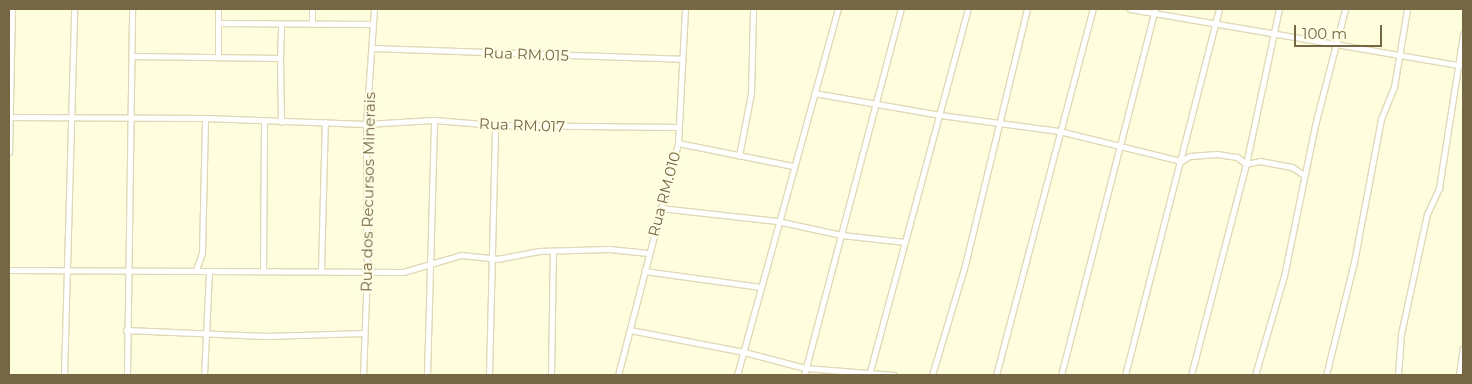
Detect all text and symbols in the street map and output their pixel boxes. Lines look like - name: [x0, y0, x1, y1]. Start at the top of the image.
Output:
- scale bar: [1297, 15, 1384, 47]
- text: 100 m: [1302, 24, 1347, 43]
- street label: Rua RM.015: [483, 44, 569, 64]
- street label: Rua dos Recursos Minerais: [357, 92, 379, 292]
- street label: Rua RM.017: [479, 115, 565, 135]
- street label: Rua RM.010: [644, 150, 684, 238]

